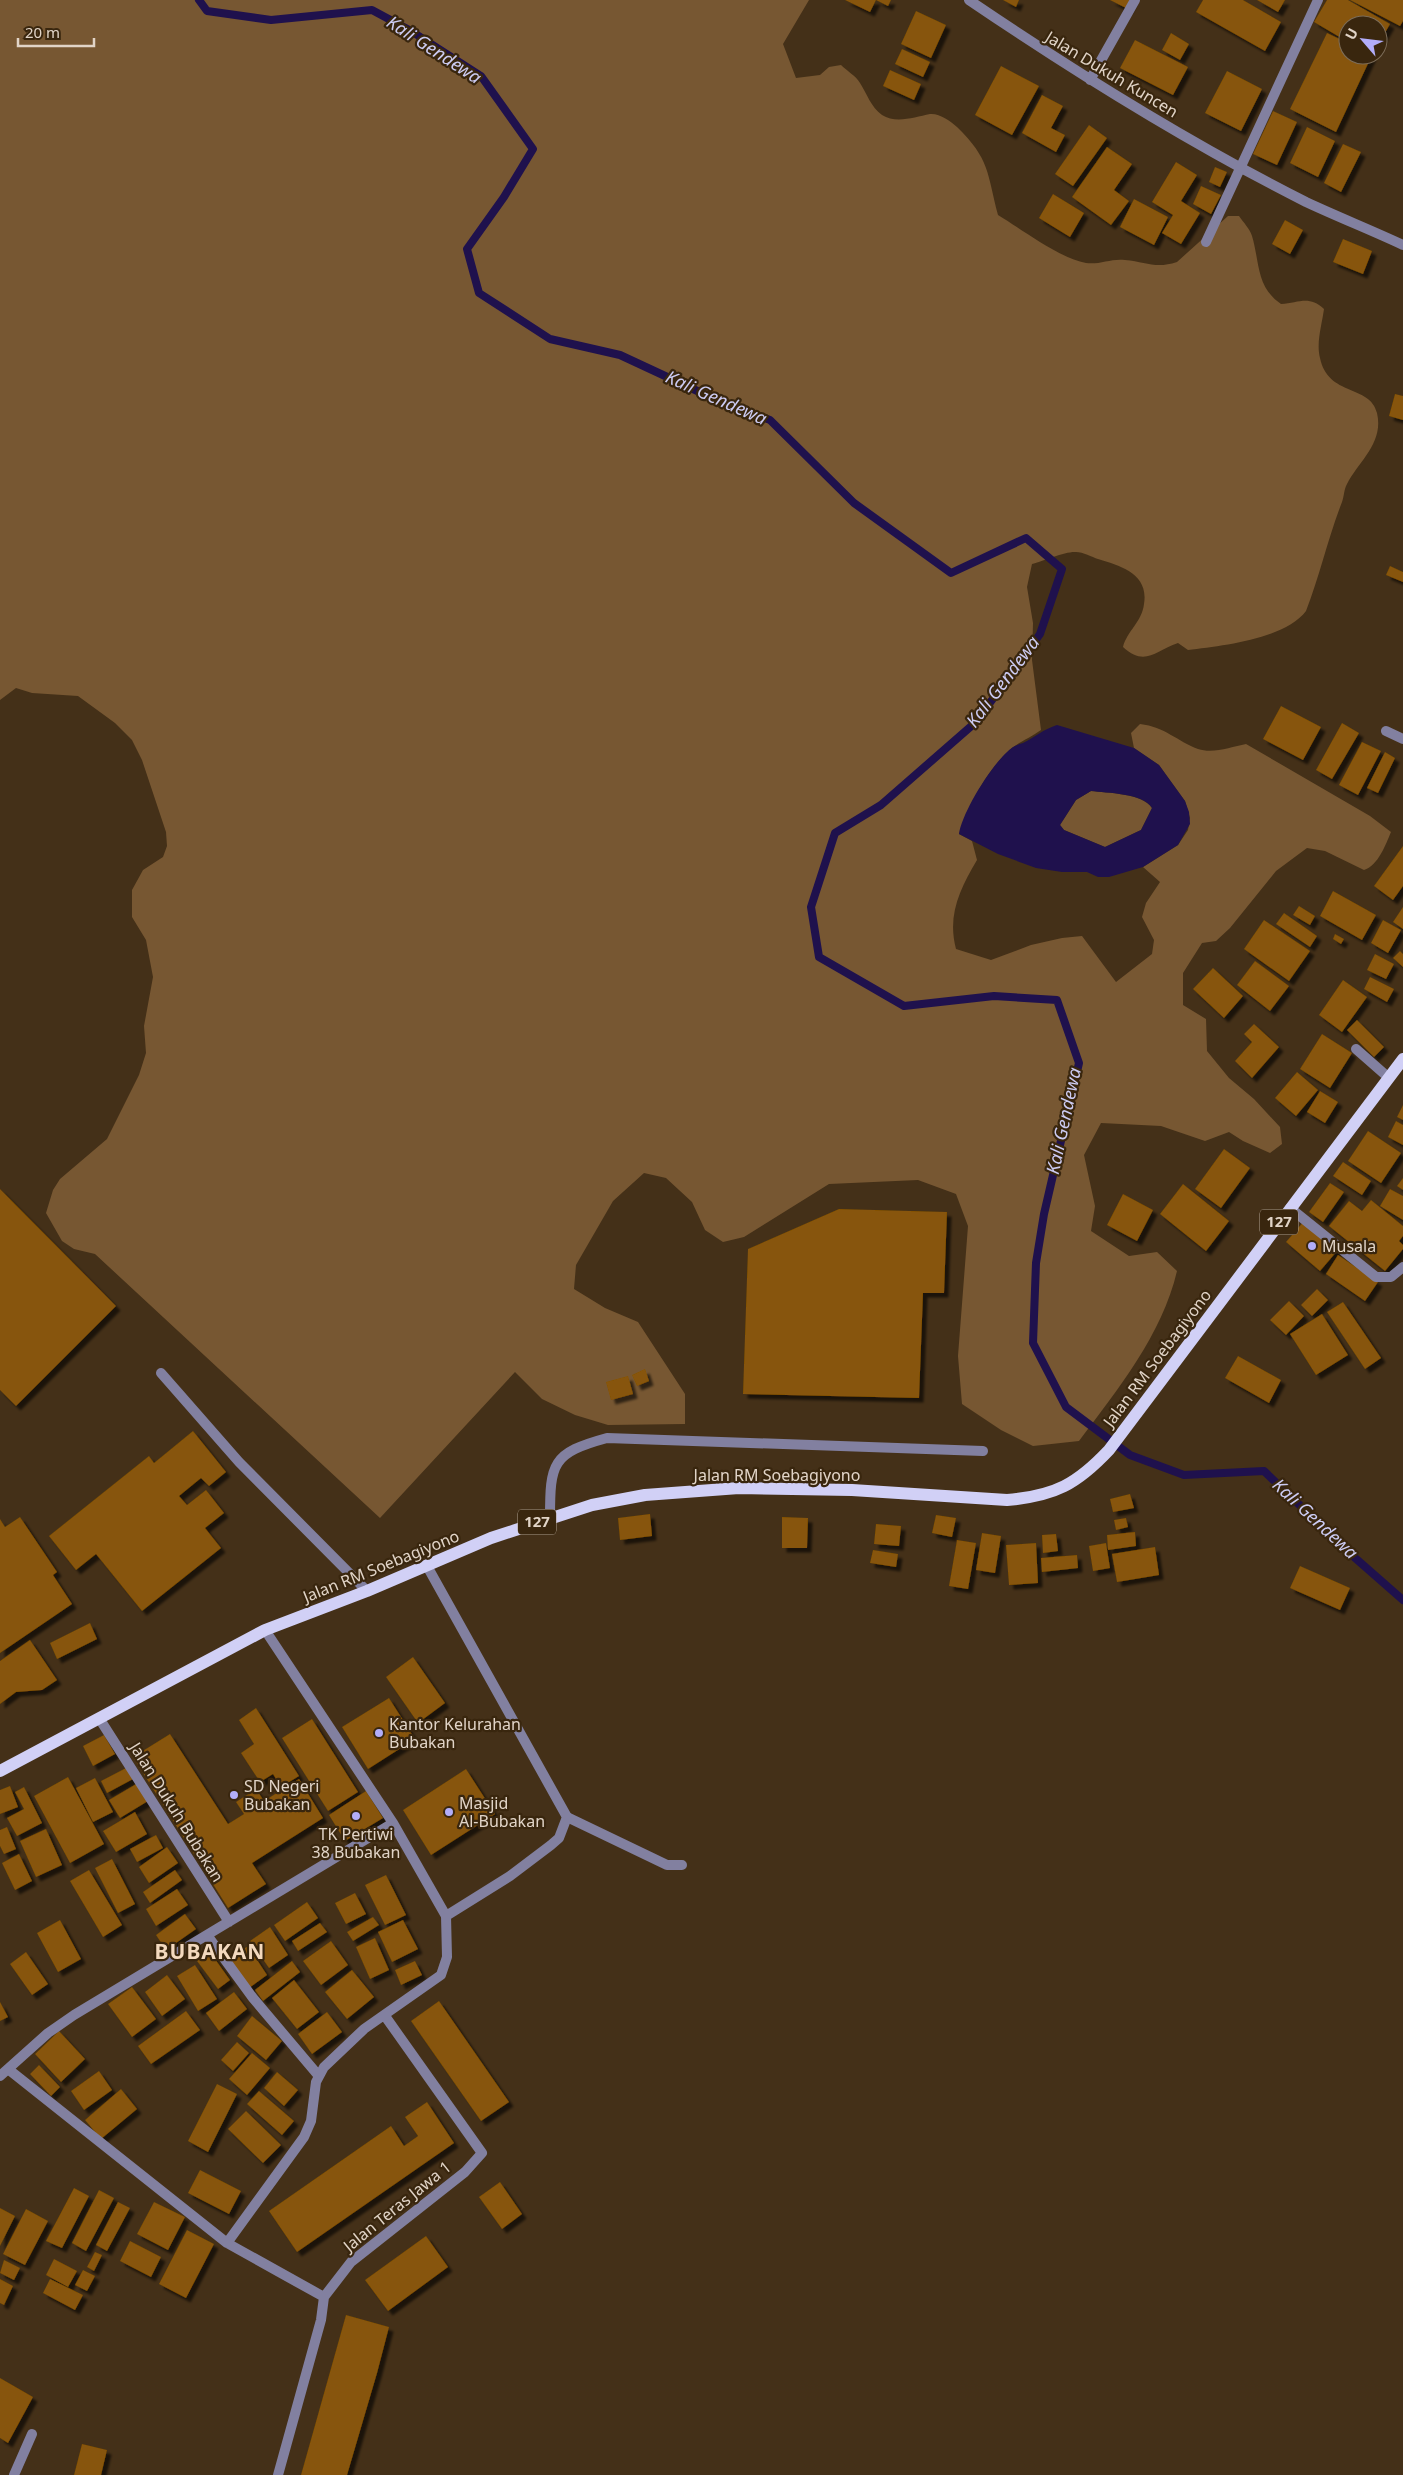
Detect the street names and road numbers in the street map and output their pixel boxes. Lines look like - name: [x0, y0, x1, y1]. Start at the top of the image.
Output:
- street label: Jalan Dukuh Kuncen: [1040, 25, 1182, 122]
- road number: 127: [1260, 1210, 1298, 1234]
- street label: Jalan RM Soebagiyono: [1097, 1285, 1216, 1433]
- street label: Jalan RM Soebagiyono: [692, 1464, 860, 1486]
- road number: 127: [518, 1510, 556, 1534]
- street label: Jalan RM Soebagiyono: [298, 1525, 462, 1608]
- street label: Jalan Dukuh Bubakan: [124, 1736, 229, 1886]
- street label: Jalan Teras Jawa 1: [337, 2156, 455, 2258]

